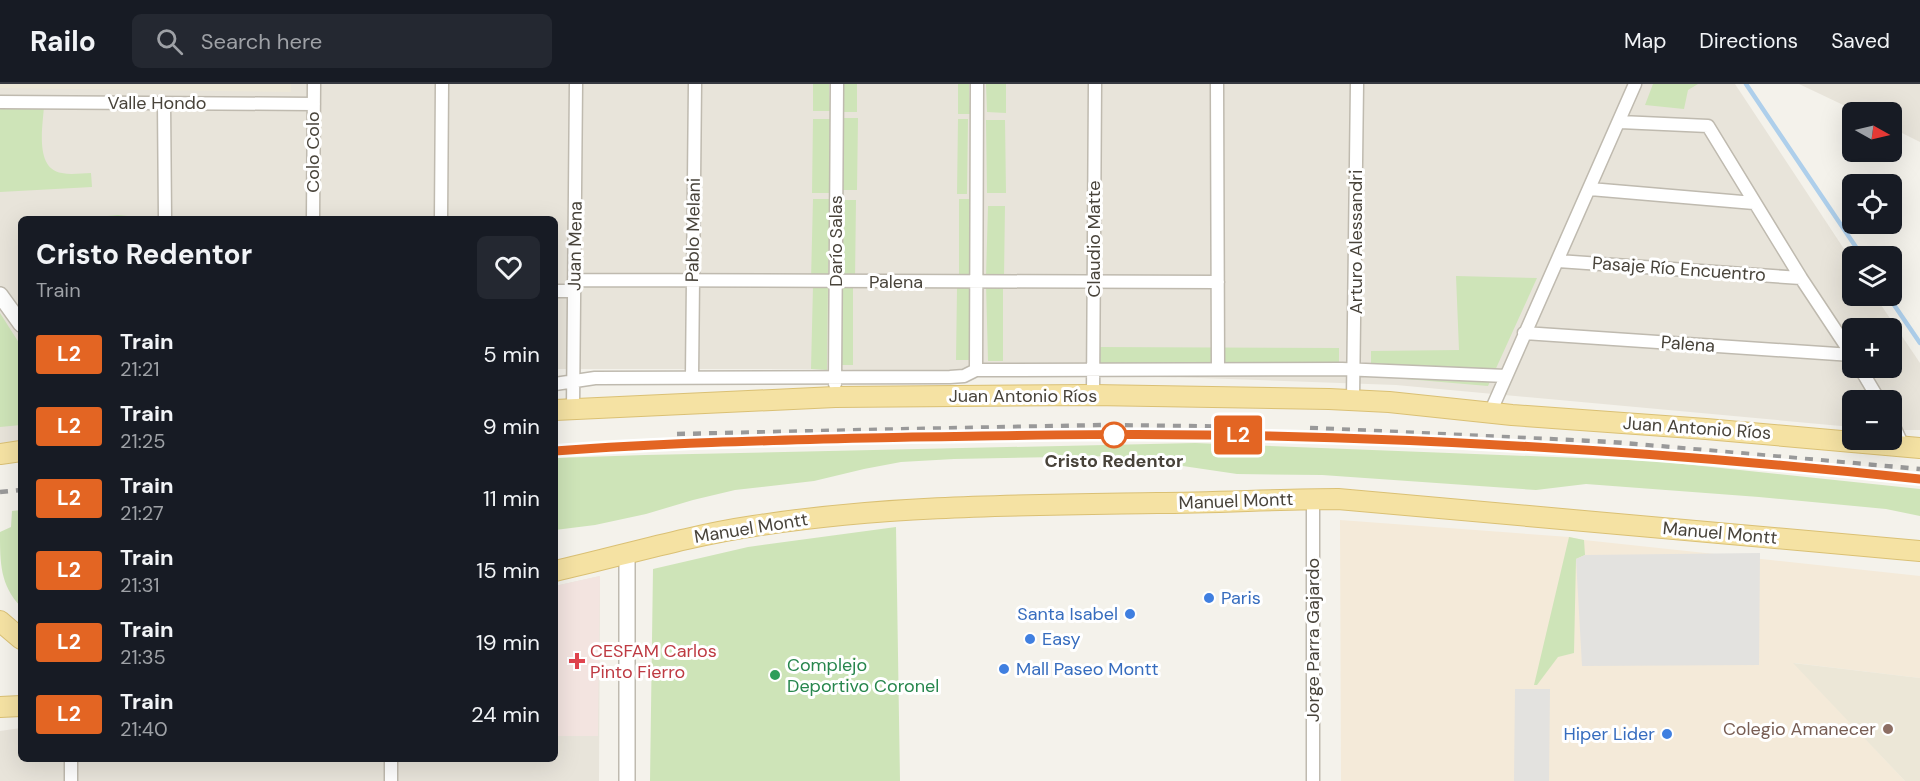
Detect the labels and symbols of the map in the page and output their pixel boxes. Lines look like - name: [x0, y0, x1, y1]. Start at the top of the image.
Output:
- street label: Valle Hondo: [107, 91, 207, 115]
- north arrow: [1842, 102, 1902, 162]
- street label: Colo Colo: [301, 111, 325, 193]
- street label: Arturo Alessandri: [1344, 170, 1368, 314]
- street label: Pablo Melani: [680, 178, 706, 282]
- street label: Claudio Matte: [1082, 181, 1106, 297]
- street label: Darío Salas: [824, 195, 848, 287]
- street label: Juan Mena: [562, 201, 588, 291]
- street label: Pasaje Río Encuentro: [1591, 251, 1767, 287]
- street label: Palena: [869, 270, 923, 294]
- street label: Palena: [1660, 330, 1716, 358]
- street label: Juan Antonio Ríos: [949, 384, 1097, 408]
- street label: Juan Antonio Ríos: [1622, 411, 1772, 445]
- line badge: L2: [1211, 416, 1265, 454]
- marker: Cristo Redentor: [1101, 422, 1127, 448]
- place label: Cristo Redentor: [1045, 449, 1183, 473]
- street label: Manuel Montt: [1178, 487, 1294, 515]
- street label: Manuel Montt: [692, 507, 810, 549]
- street label: Manuel Montt: [1662, 516, 1778, 550]
- street label: Jorge Parra Gajardo: [1301, 558, 1325, 722]
- place label: Paris: [1221, 586, 1261, 610]
- marker: Paris: [1202, 591, 1216, 605]
- place label: Santa Isabel: [1017, 602, 1118, 626]
- marker: Santa Isabel: [1123, 607, 1137, 621]
- place label: Easy: [1042, 627, 1081, 651]
- marker: Easy: [1023, 632, 1037, 646]
- place label: CESFAM Carlos Pinto Fierro: [590, 639, 717, 684]
- marker: CESFAM Carlos Pinto Fierro: [568, 652, 586, 670]
- place label: Complejo Deportivo Coronel: [787, 653, 939, 698]
- place label: Mall Paseo Montt: [1016, 657, 1159, 681]
- marker: Mall Paseo Montt: [997, 662, 1011, 676]
- marker: Complejo Deportivo Coronel: [768, 668, 782, 682]
- place label: Colegio Amanecer: [1723, 717, 1876, 741]
- place label: Hiper Lider: [1564, 722, 1655, 746]
- marker: Colegio Amanecer: [1881, 722, 1895, 736]
- marker: Hiper Lider: [1660, 727, 1674, 741]

